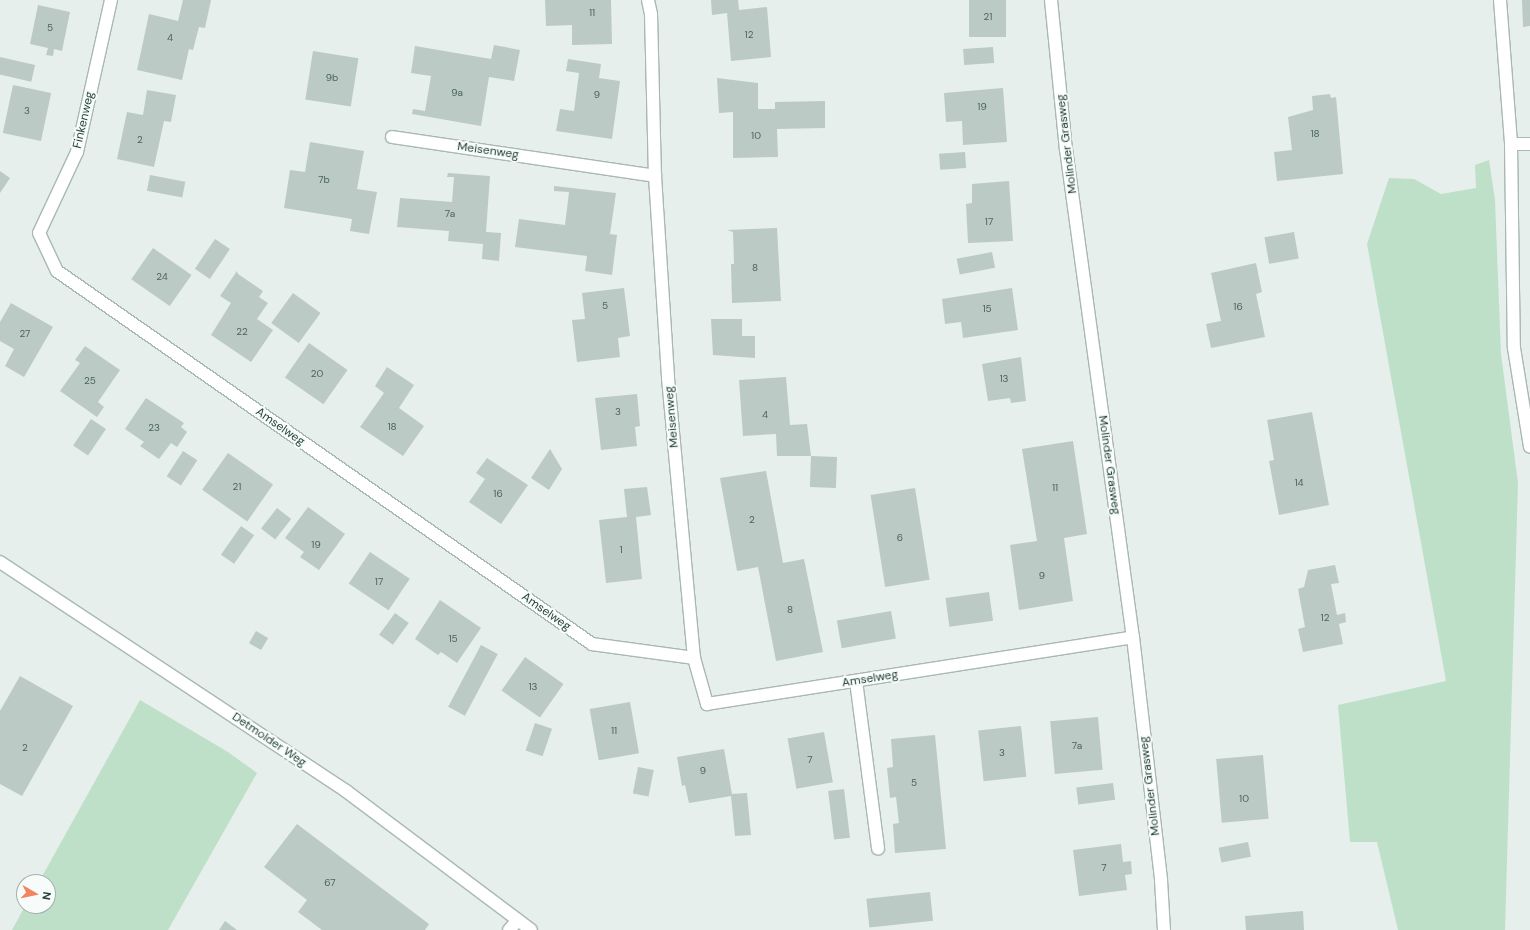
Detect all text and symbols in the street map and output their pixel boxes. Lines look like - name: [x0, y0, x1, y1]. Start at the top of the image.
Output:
- house number: 11: [589, 7, 595, 19]
- house number: 21: [984, 11, 992, 23]
- house number: 5: [47, 22, 53, 34]
- house number: 12: [745, 29, 753, 41]
- house number: 4: [167, 32, 173, 44]
- house number: 9b: [326, 72, 338, 84]
- house number: 9a: [451, 87, 463, 99]
- house number: 9: [594, 89, 600, 101]
- street label: Finkenweg: [70, 90, 98, 150]
- street label: Molinder Grasweg: [1054, 94, 1080, 194]
- house number: 19: [977, 101, 987, 113]
- house number: 3: [24, 105, 30, 117]
- house number: 18: [1310, 128, 1320, 140]
- house number: 10: [751, 130, 761, 142]
- house number: 2: [137, 134, 143, 146]
- street label: Meisenweg: [456, 140, 520, 162]
- house number: 7b: [318, 174, 330, 186]
- house number: 7a: [445, 208, 455, 220]
- house number: 17: [985, 216, 993, 228]
- house number: 8: [752, 262, 758, 274]
- house number: 24: [156, 271, 168, 283]
- house number: 5: [602, 300, 608, 312]
- house number: 16: [1233, 301, 1243, 313]
- house number: 15: [982, 303, 992, 315]
- house number: 22: [236, 326, 248, 338]
- house number: 27: [20, 328, 30, 340]
- house number: 20: [311, 368, 323, 380]
- house number: 13: [999, 373, 1009, 385]
- house number: 25: [84, 375, 96, 387]
- street label: Meisenweg: [662, 386, 682, 448]
- street label: Amselweg: [253, 405, 307, 449]
- house number: 3: [615, 406, 621, 418]
- house number: 4: [762, 409, 768, 421]
- street label: Molinder Grasweg: [1095, 415, 1123, 515]
- house number: 18: [387, 421, 397, 433]
- house number: 23: [148, 422, 160, 434]
- house number: 14: [1294, 477, 1304, 489]
- house number: 21: [233, 481, 241, 493]
- house number: 11: [1052, 482, 1058, 494]
- house number: 16: [493, 488, 503, 500]
- house number: 2: [749, 514, 755, 526]
- house number: 6: [897, 532, 903, 544]
- house number: 19: [311, 539, 321, 551]
- house number: 1: [619, 544, 623, 556]
- house number: 9: [1039, 570, 1045, 582]
- house number: 17: [375, 576, 383, 588]
- street label: Amselweg: [519, 590, 573, 634]
- house number: 8: [787, 604, 793, 616]
- house number: 12: [1321, 612, 1329, 624]
- house number: 15: [448, 633, 458, 645]
- street label: Amselweg: [841, 667, 899, 691]
- house number: 13: [528, 681, 538, 693]
- street label: Detmolder Weg: [229, 710, 309, 770]
- house number: 11: [611, 725, 617, 737]
- street label: Molinder Grasweg: [1137, 736, 1163, 836]
- house number: 7a: [1072, 740, 1082, 752]
- house number: 2: [22, 742, 28, 754]
- house number: 3: [999, 747, 1005, 759]
- house number: 7: [807, 754, 813, 766]
- house number: 9: [700, 765, 706, 777]
- house number: 5: [911, 777, 917, 789]
- house number: 10: [1239, 793, 1249, 805]
- house number: 7: [1101, 862, 1107, 874]
- north arrow: [16, 874, 56, 914]
- house number: 67: [324, 877, 336, 889]
- text: N: [39, 891, 54, 901]

